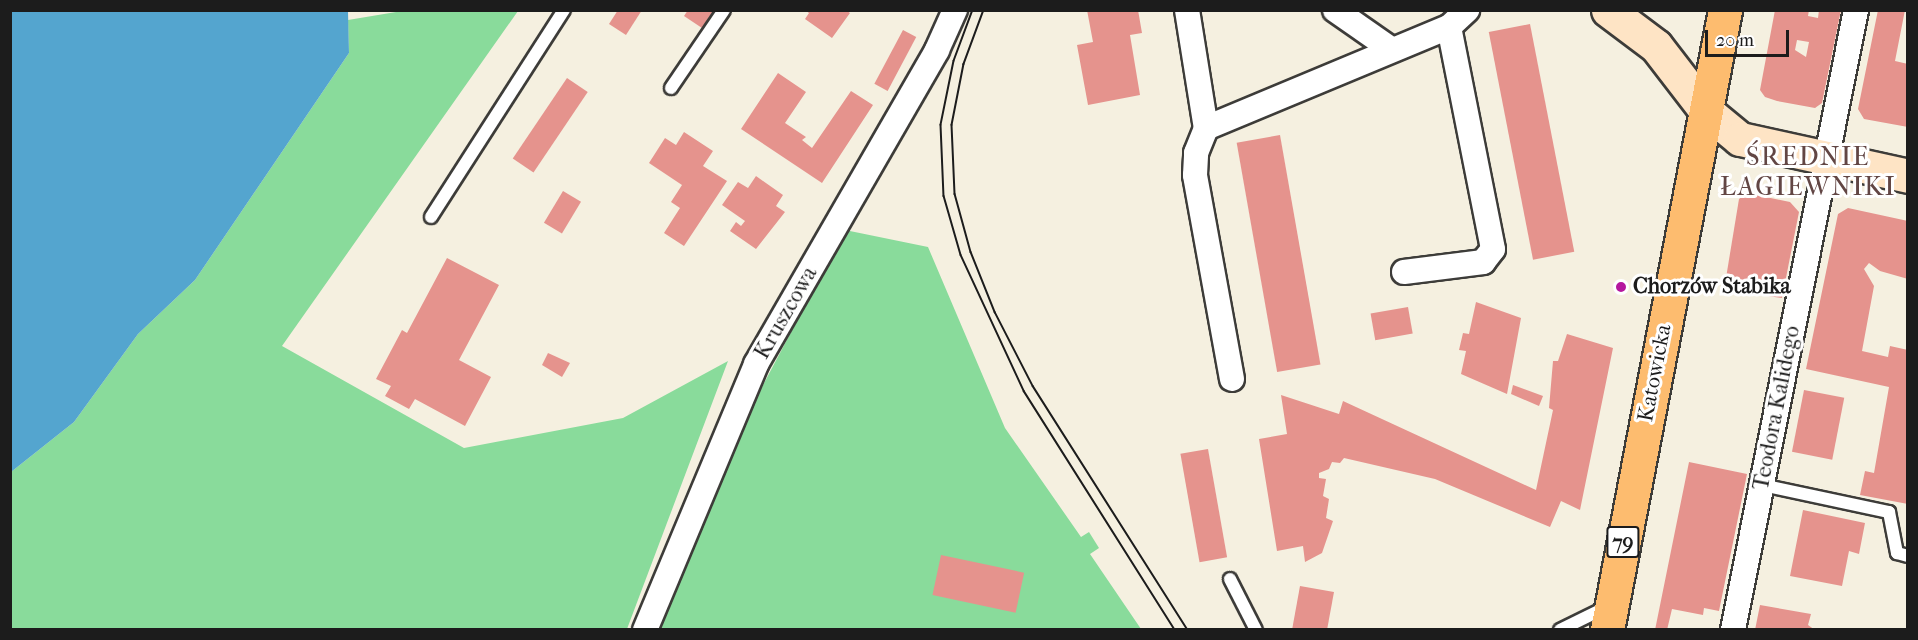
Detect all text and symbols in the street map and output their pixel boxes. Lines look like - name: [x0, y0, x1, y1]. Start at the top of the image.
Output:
- scale bar: [1708, 18, 1792, 56]
- text: 20 m: [1716, 30, 1754, 51]
- district label: ŚREDNIE ŁAGIEWNIKI: [1720, 141, 1896, 202]
- street label: Kruszcowa: [749, 262, 823, 364]
- place label: Chorzów Stabika: [1633, 274, 1791, 300]
- marker: Chorzów Stabika: [1614, 280, 1628, 294]
- street label: Katowicka: [1633, 322, 1677, 424]
- street label: Teodora Kalidego: [1748, 324, 1806, 492]
- road number: 79: [1605, 524, 1641, 560]

